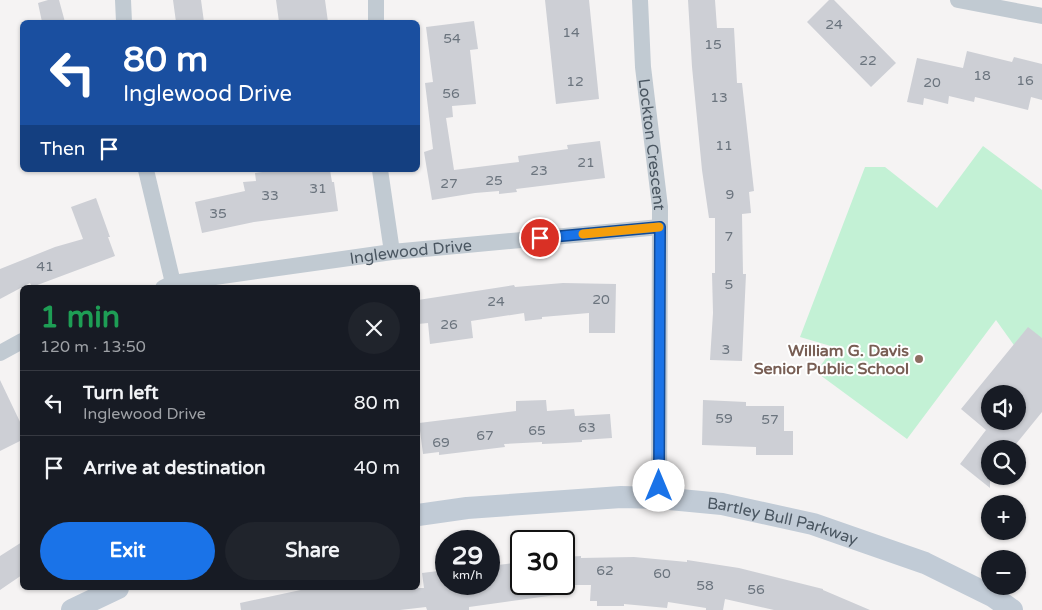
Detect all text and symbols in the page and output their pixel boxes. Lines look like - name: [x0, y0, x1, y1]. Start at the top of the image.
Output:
- house number: 24: [825, 16, 843, 33]
- house number: 14: [562, 24, 580, 41]
- house number: 54: [443, 30, 461, 47]
- house number: 15: [704, 36, 722, 53]
- text: 80 m: [123, 39, 208, 81]
- icon: left: [40, 40, 105, 105]
- house number: 22: [859, 52, 877, 69]
- house number: 18: [973, 67, 991, 84]
- house number: 16: [1016, 72, 1034, 89]
- house number: 12: [566, 73, 584, 90]
- house number: 20: [923, 74, 941, 91]
- street label: Lockton Crescent: [633, 77, 669, 210]
- text: Inglewood Drive: [123, 81, 292, 107]
- house number: 56: [442, 85, 460, 102]
- house number: 13: [710, 89, 728, 106]
- icon: arrive: [95, 135, 123, 163]
- house number: 11: [715, 137, 733, 154]
- text: Then: [40, 138, 85, 160]
- house number: 21: [577, 154, 595, 171]
- house number: 23: [530, 162, 548, 179]
- house number: 25: [485, 172, 503, 189]
- house number: 27: [440, 175, 458, 192]
- house number: 31: [309, 180, 327, 197]
- house number: 9: [726, 186, 734, 203]
- house number: 33: [261, 187, 279, 204]
- house number: 35: [209, 205, 227, 222]
- pin: [519, 217, 561, 259]
- icon: arrive: [526, 224, 554, 252]
- house number: 7: [725, 228, 733, 245]
- street label: Inglewood Drive: [348, 236, 473, 269]
- house number: 41: [36, 258, 54, 275]
- house number: 5: [725, 276, 733, 293]
- house number: 20: [592, 291, 610, 308]
- house number: 24: [487, 293, 505, 310]
- text: 1 min: [40, 299, 120, 336]
- button: close: [348, 302, 400, 354]
- house number: 26: [440, 316, 458, 333]
- text: 120 m · 13:50: [40, 337, 146, 357]
- house number: 3: [722, 341, 730, 358]
- place label: William G. Davis Senior Public School: [754, 341, 909, 379]
- marker: William G. Davis Senior Public School: [913, 353, 925, 365]
- text: Turn left: [83, 382, 159, 404]
- map controls: [981, 385, 1026, 595]
- button: sound: [981, 385, 1026, 430]
- icon: left: [40, 389, 68, 417]
- text: 80 m: [354, 392, 400, 414]
- text: Inglewood Drive: [83, 404, 206, 424]
- house number: 59: [715, 410, 733, 427]
- house number: 57: [761, 411, 779, 428]
- house number: 63: [578, 419, 596, 436]
- house number: 65: [528, 422, 546, 439]
- house number: 67: [476, 427, 494, 444]
- house number: 69: [432, 434, 450, 451]
- button: search: [981, 440, 1026, 485]
- icon: arrive: [40, 454, 68, 482]
- text: Arrive at destination: [83, 457, 266, 479]
- text: 40 m: [354, 457, 400, 479]
- position arrow: [632, 459, 684, 511]
- street label: Bartley Bull Parkway: [706, 494, 861, 550]
- button: +: [981, 495, 1026, 540]
- button: Exit: [40, 522, 215, 580]
- button: Share: [225, 522, 400, 580]
- speed limit sign: 30: [510, 530, 575, 595]
- text: 29: [452, 541, 483, 571]
- button: −: [981, 550, 1026, 595]
- house number: 62: [596, 562, 614, 579]
- house number: 60: [653, 565, 671, 582]
- text: km/h: [452, 568, 483, 582]
- house number: 58: [696, 577, 714, 594]
- house number: 56: [747, 581, 765, 598]

